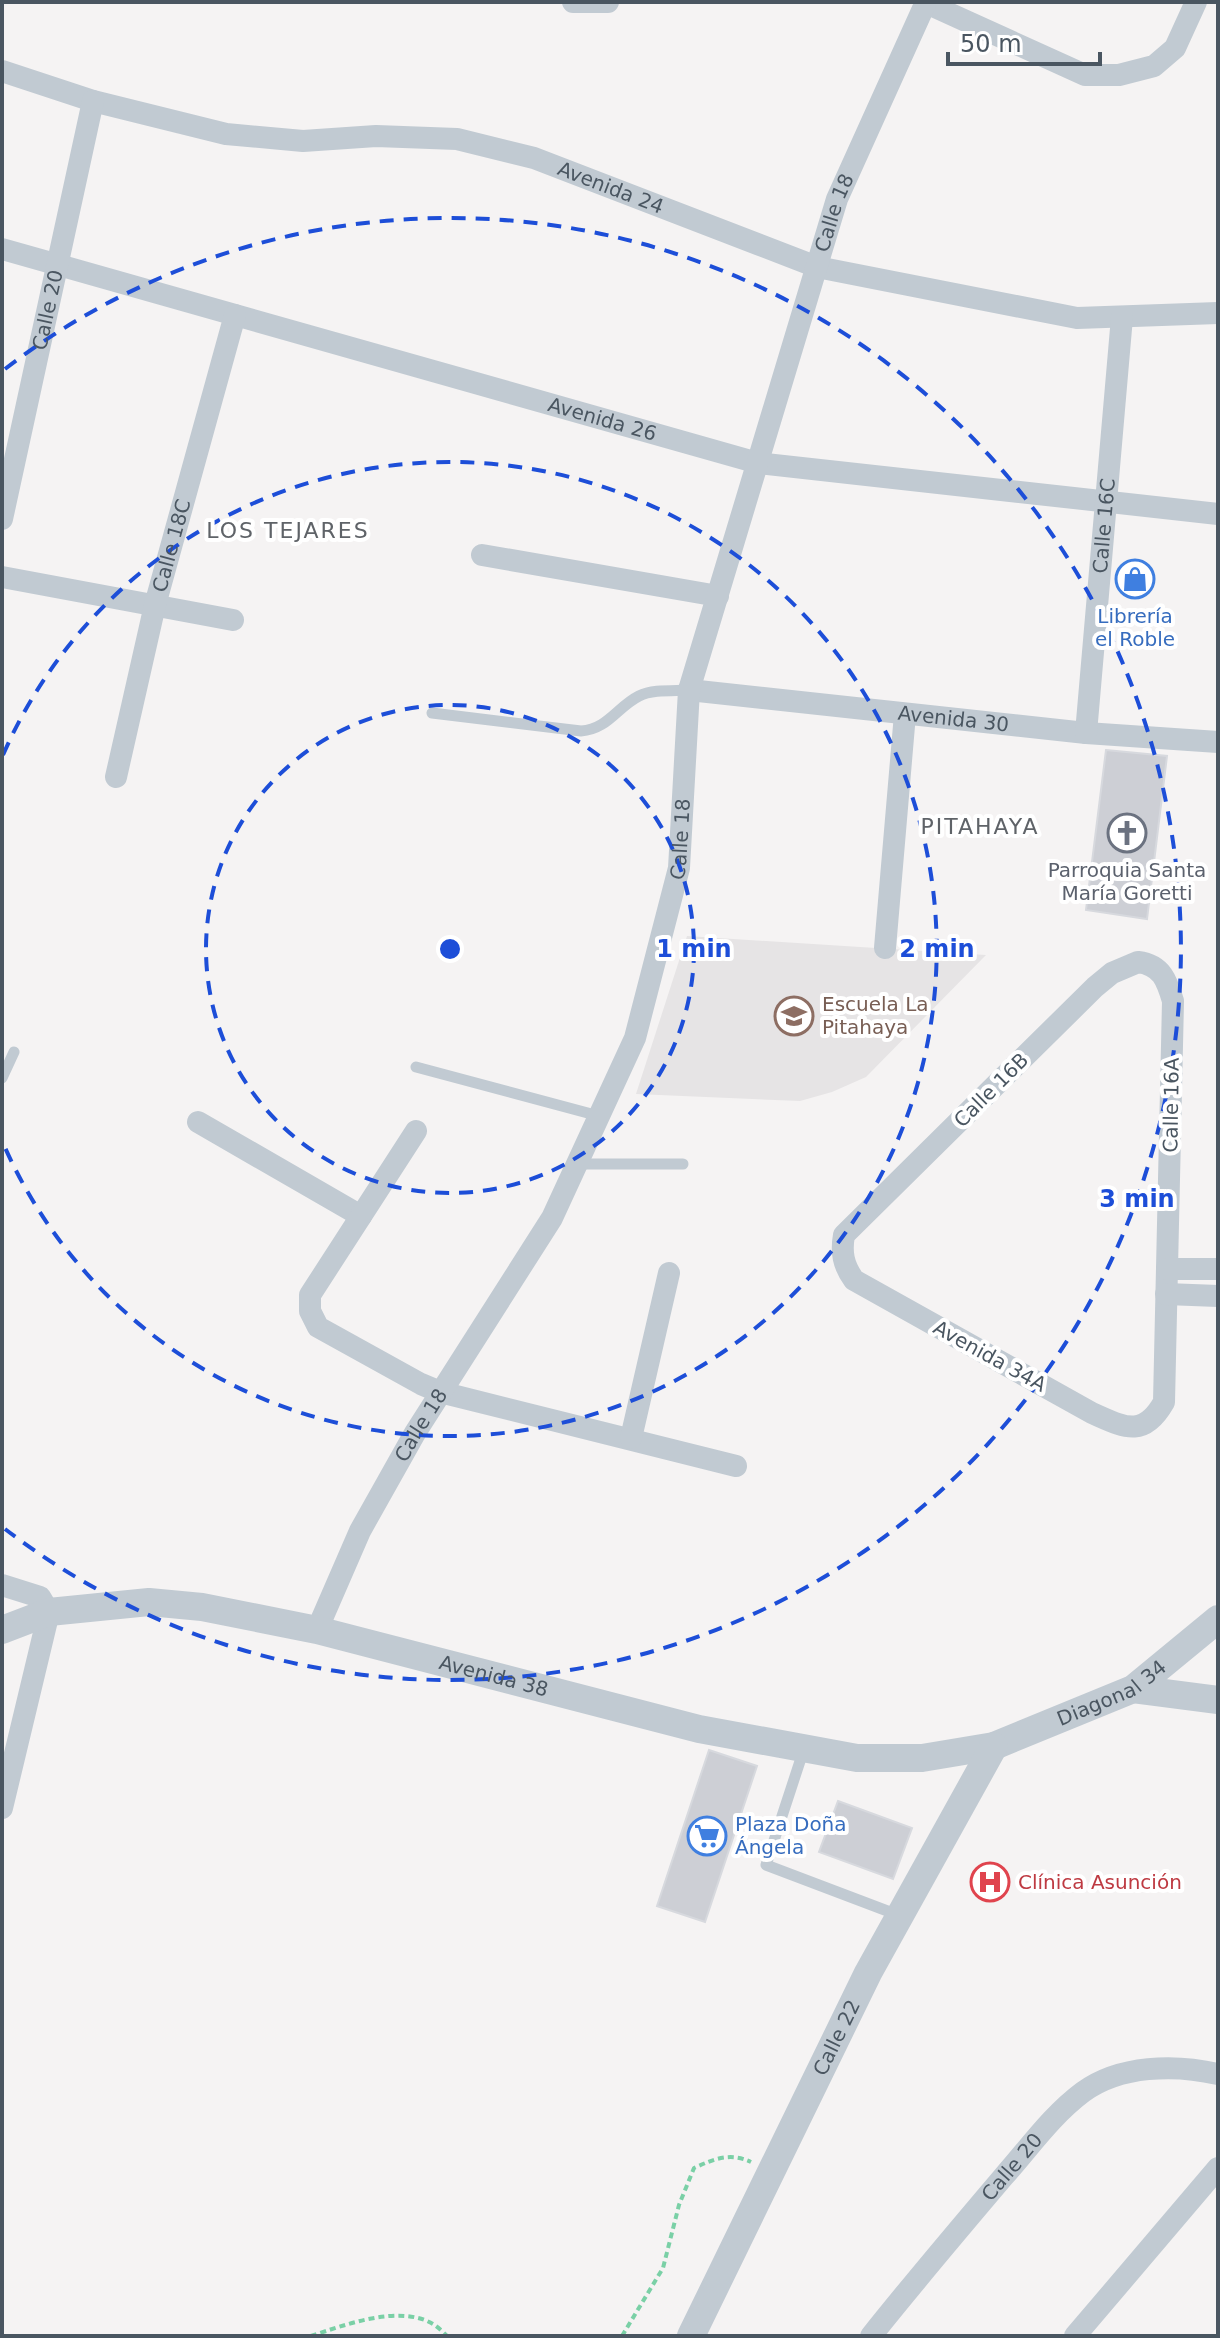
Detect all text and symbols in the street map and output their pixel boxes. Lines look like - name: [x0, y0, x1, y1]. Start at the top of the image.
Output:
- scale bar: [948, 16, 1100, 66]
- text: 50 m: [960, 30, 1022, 58]
- street label: Avenida 24: [554, 156, 667, 219]
- street label: Calle 18: [810, 170, 859, 255]
- street label: Calle 20: [27, 268, 68, 352]
- street label: Avenida 26: [545, 392, 659, 446]
- street label: Calle 16C: [1088, 477, 1120, 574]
- street label: Calle 18C: [147, 496, 196, 595]
- district label: LOS TEJARES: [206, 518, 370, 543]
- shop icon: Librería el Roble: [1114, 558, 1156, 600]
- place label: Librería el Roble: [1095, 604, 1175, 651]
- street label: Avenida 30: [897, 701, 1010, 737]
- street label: Calle 18: [664, 798, 695, 882]
- church icon: Parroquia Santa María Goretti: [1106, 812, 1148, 854]
- district label: PITAHAYA: [920, 814, 1040, 839]
- place label: Parroquia Santa María Goretti: [1048, 858, 1206, 905]
- centre of rings: [436, 935, 464, 963]
- text: 1 min: [656, 935, 732, 963]
- text: 2 min: [899, 935, 975, 963]
- place label: Escuela La Pitahaya: [822, 992, 929, 1039]
- school or university icon: Escuela La Pitahaya: [773, 995, 815, 1037]
- street label: Calle 16B: [949, 1048, 1033, 1132]
- street label: Calle 16A: [1158, 1057, 1184, 1153]
- text: 3 min: [1099, 1185, 1175, 1213]
- street label: Avenida 34A: [929, 1315, 1051, 1397]
- street label: Calle 18: [389, 1384, 452, 1466]
- street label: Avenida 38: [437, 1650, 551, 1701]
- street label: Diagonal 34: [1053, 1655, 1171, 1731]
- place label: Plaza Doña Ángela: [735, 1812, 847, 1859]
- supermarket icon: Plaza Doña Ángela: [686, 1815, 728, 1857]
- hospital icon: Clínica Asunción: [969, 1861, 1011, 1903]
- place label: Clínica Asunción: [1018, 1870, 1182, 1894]
- street label: Calle 22: [808, 1996, 865, 2079]
- street label: Calle 20: [976, 2128, 1047, 2206]

